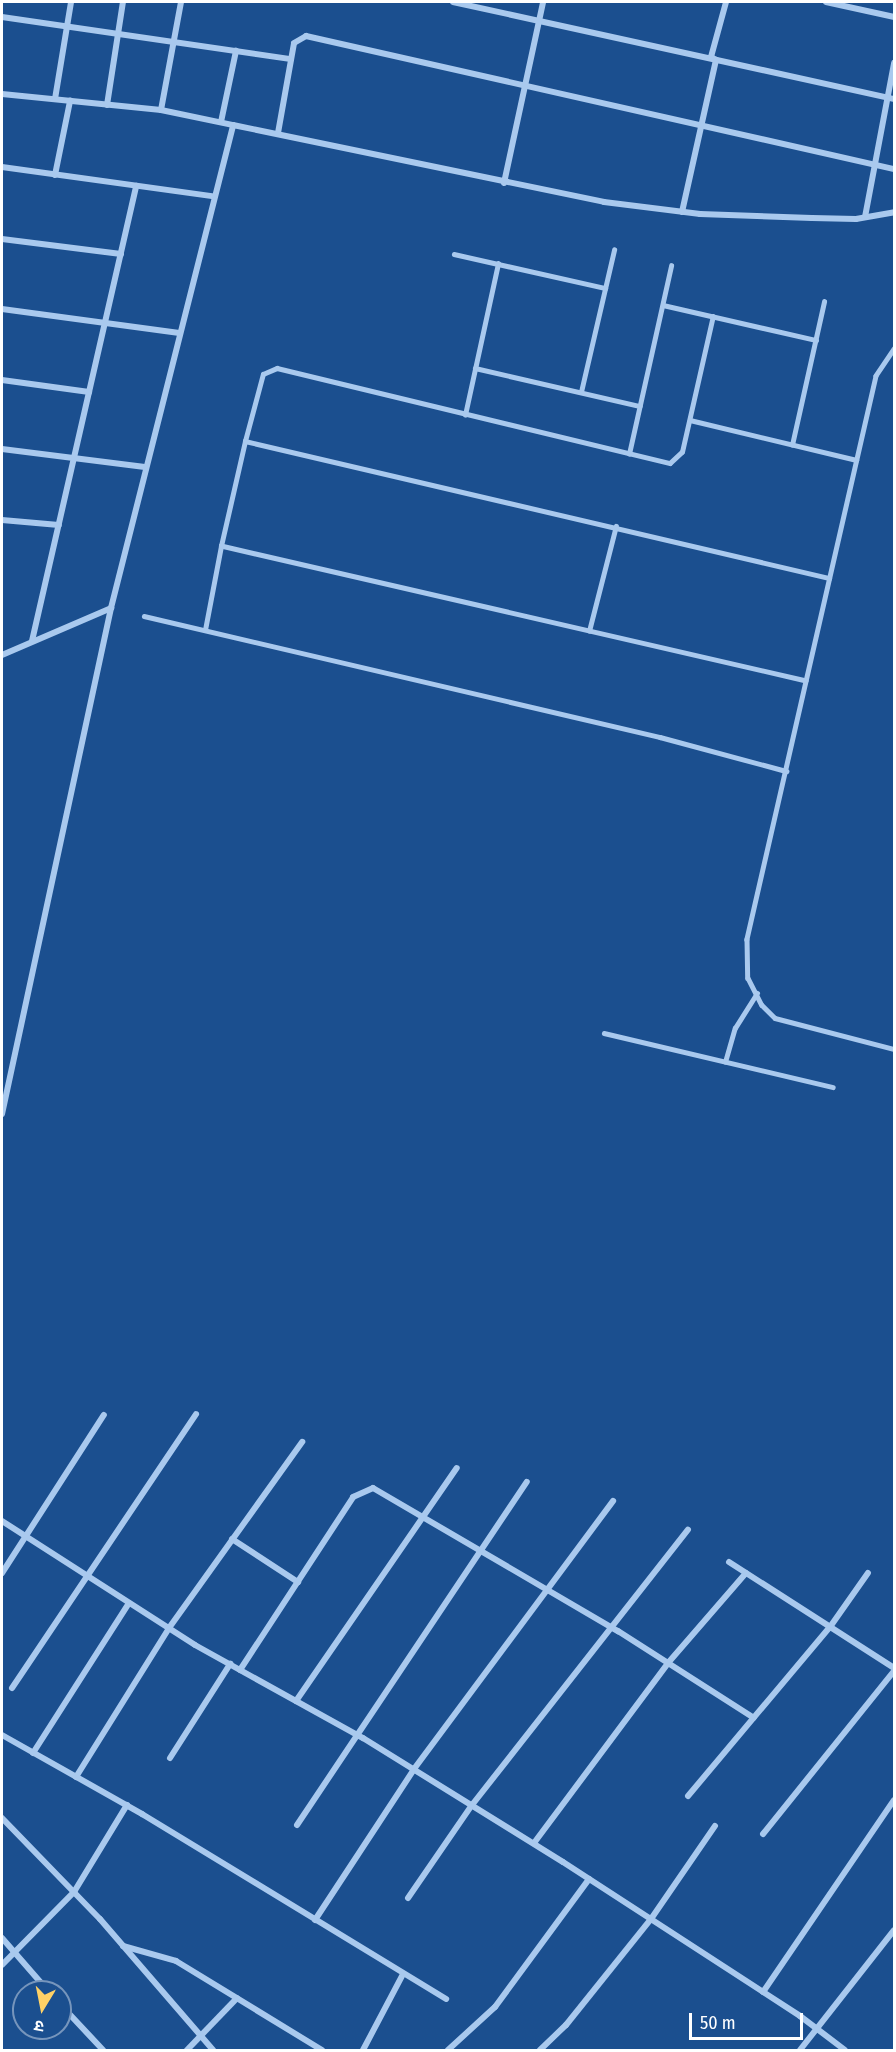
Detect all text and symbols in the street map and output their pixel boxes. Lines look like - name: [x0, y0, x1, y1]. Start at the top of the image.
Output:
- north arrow: [12, 1980, 72, 2040]
- scale bar: [692, 2001, 806, 2039]
- text: 50 m: [700, 2012, 736, 2034]
- text: उ: [33, 2016, 45, 2036]

